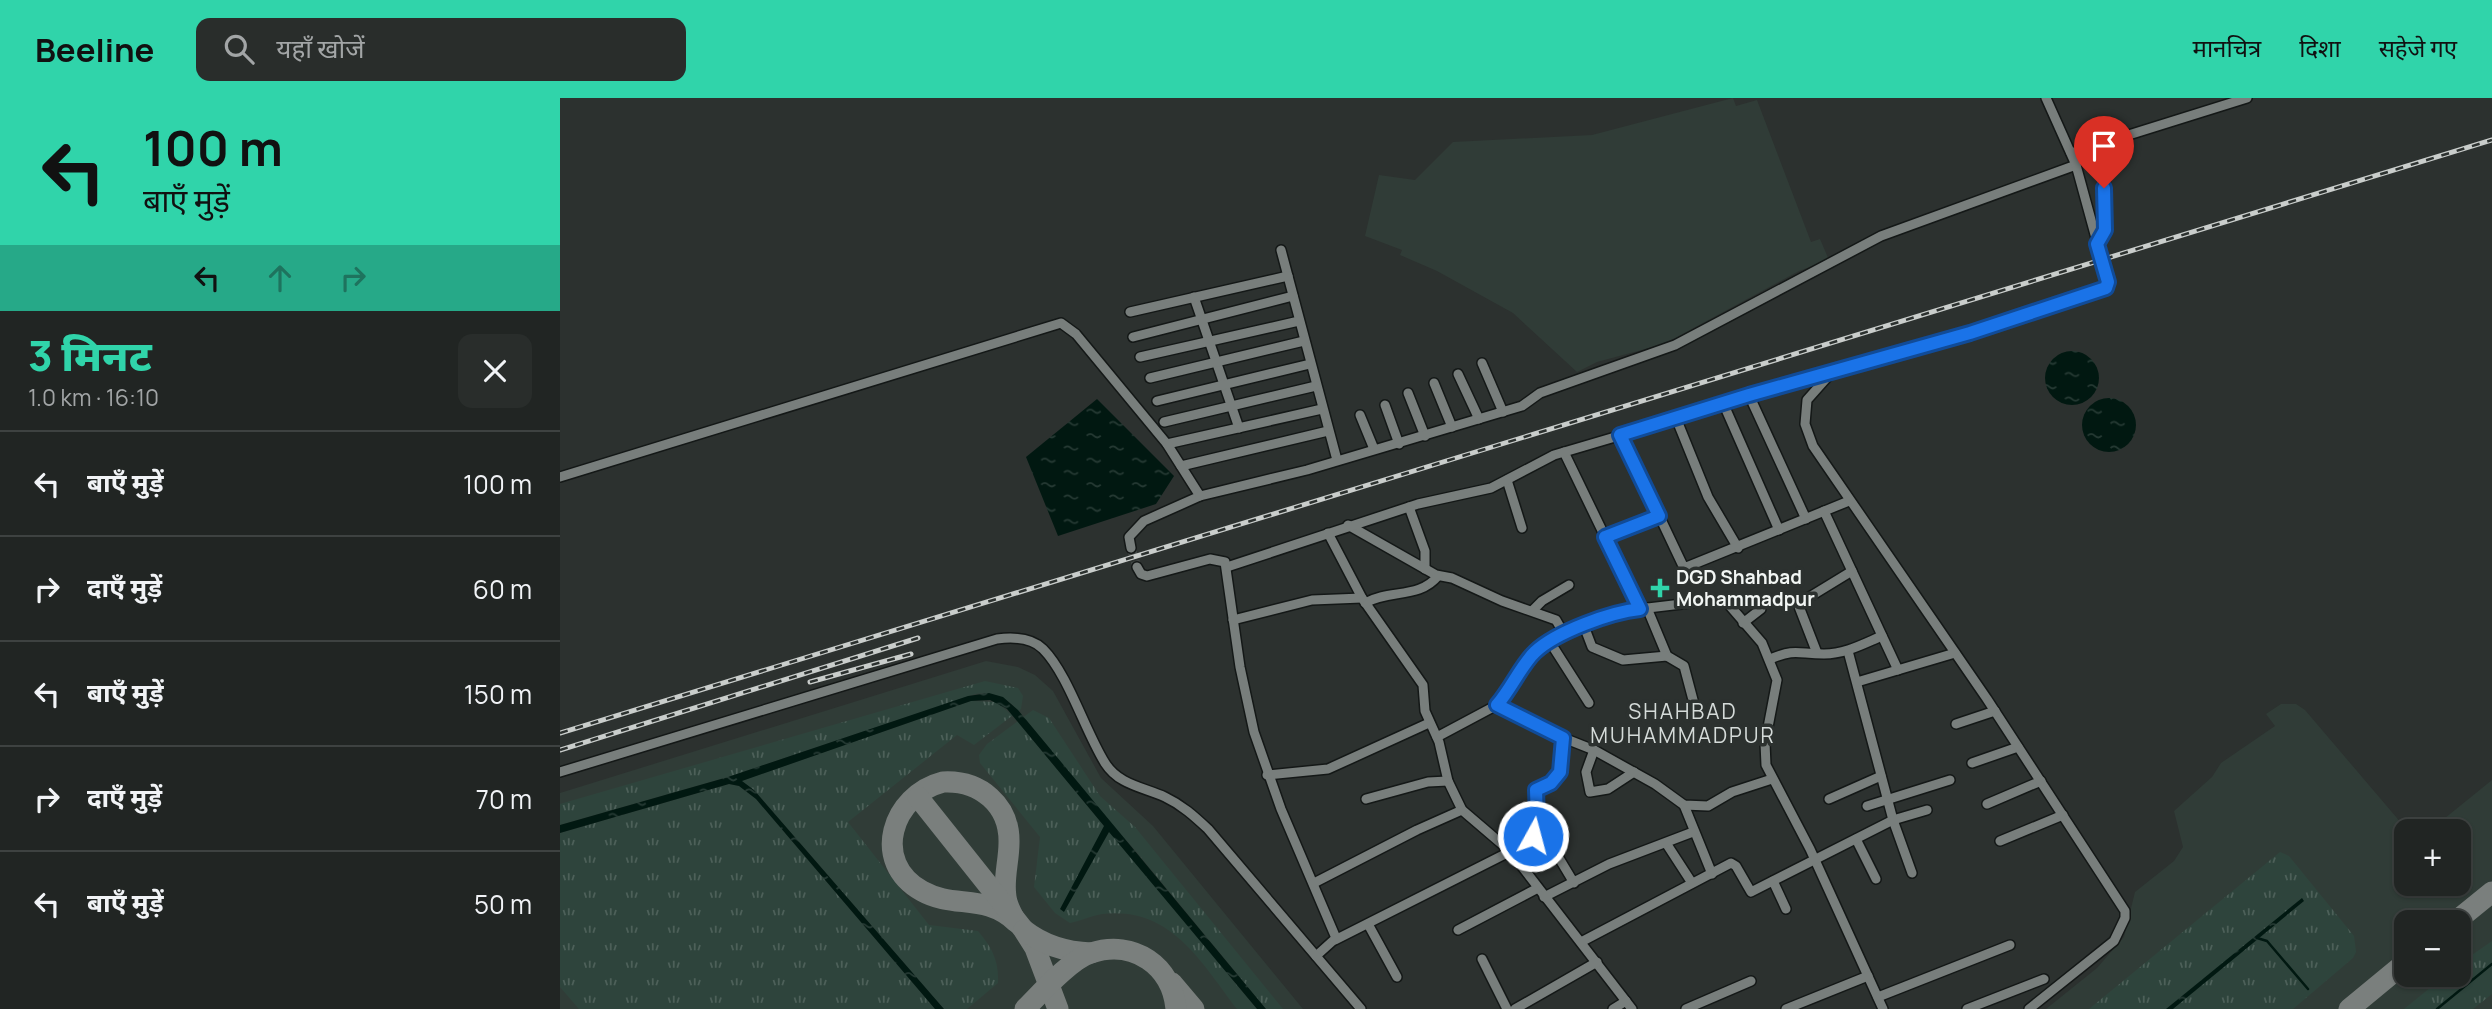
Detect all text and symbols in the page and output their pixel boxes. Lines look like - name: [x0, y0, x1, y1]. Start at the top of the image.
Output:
- search box: [196, 18, 686, 81]
- text: Beeline: [35, 27, 154, 72]
- icon: search: [220, 30, 258, 68]
- text: यहाँ खोजें: [276, 30, 364, 66]
- text: मानचित्र: [2193, 31, 2261, 64]
- text: दिशा: [2299, 31, 2341, 64]
- text: सहेजे गए: [2379, 31, 2457, 64]
- text: 100 m: [143, 114, 283, 181]
- pin: [2074, 116, 2134, 188]
- icon: left: [28, 126, 119, 217]
- icon: arrive: [2085, 127, 2123, 165]
- text: बाएँ मुड़ें: [143, 178, 230, 222]
- icon: left: [188, 259, 226, 297]
- icon: ahead: [261, 259, 299, 297]
- icon: right: [334, 259, 372, 297]
- text: 3 मिनट: [28, 326, 152, 384]
- button: close: [458, 334, 532, 408]
- text: 1.0 km · 16:10: [28, 381, 159, 413]
- text: बाएँ मुड़ें: [87, 464, 164, 500]
- icon: left: [28, 465, 66, 503]
- text: 100 m: [463, 466, 532, 502]
- place label: DGD Shahbad Mohammadpur: [1676, 564, 1815, 612]
- text: दाएँ मुड़ें: [87, 569, 162, 605]
- icon: right: [28, 570, 66, 608]
- text: 60 m: [473, 571, 532, 607]
- marker: DGD Shahbad Mohammadpur: [1650, 578, 1670, 598]
- text: बाएँ मुड़ें: [87, 674, 164, 710]
- icon: left: [28, 675, 66, 713]
- text: 150 m: [464, 676, 532, 712]
- district label: SHAHBAD MUHAMMADPUR: [1590, 697, 1776, 749]
- text: दाएँ मुड़ें: [87, 779, 162, 815]
- icon: right: [28, 780, 66, 818]
- text: 70 m: [476, 781, 532, 817]
- position arrow: [1496, 799, 1570, 873]
- map controls: [2394, 819, 2471, 987]
- button: +: [2394, 819, 2471, 896]
- text: बाएँ मुड़ें: [87, 884, 164, 920]
- icon: left: [28, 885, 66, 923]
- text: 50 m: [474, 886, 532, 922]
- button: −: [2394, 910, 2471, 987]

